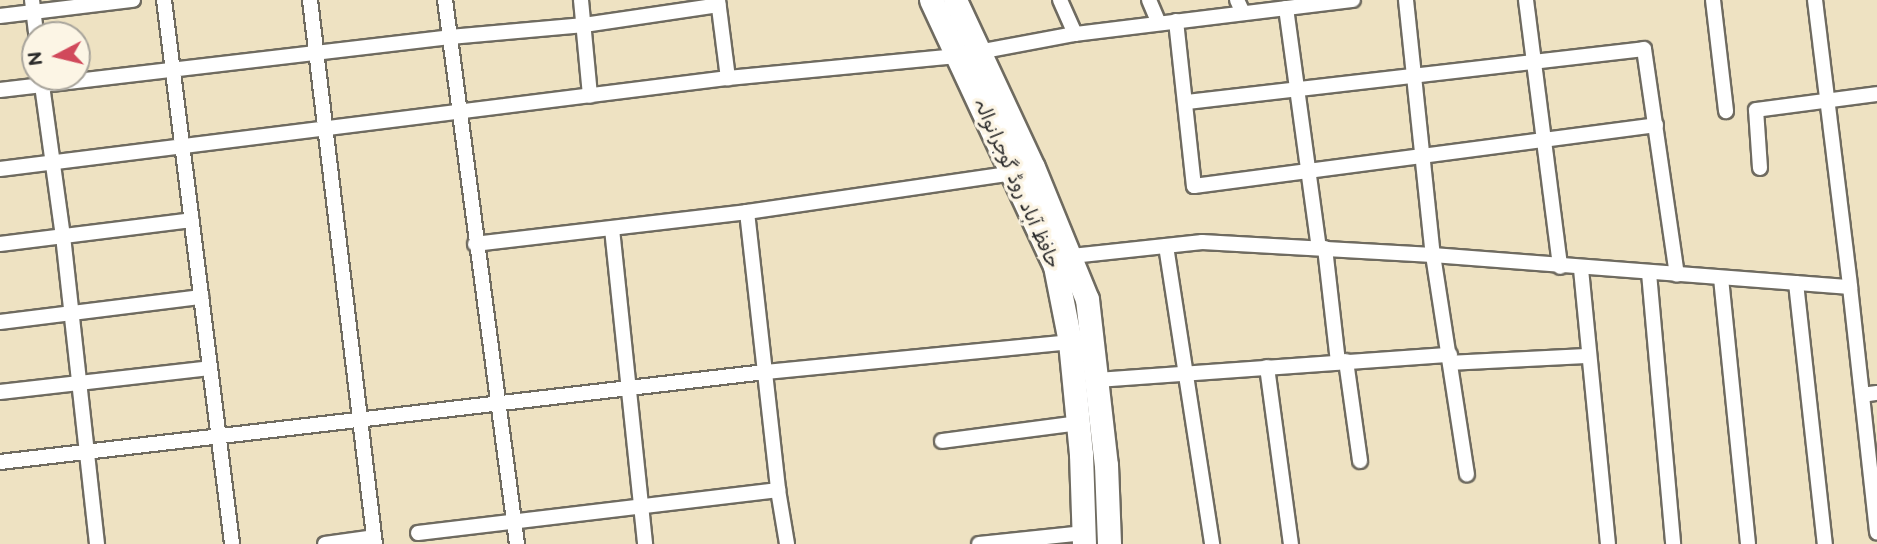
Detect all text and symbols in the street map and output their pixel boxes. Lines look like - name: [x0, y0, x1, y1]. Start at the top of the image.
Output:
- north arrow: [21, 21, 91, 91]
- text: N: [24, 50, 49, 67]
- street label: حافظ آباد روڈ گوجرانوالہ: [968, 95, 1064, 273]

